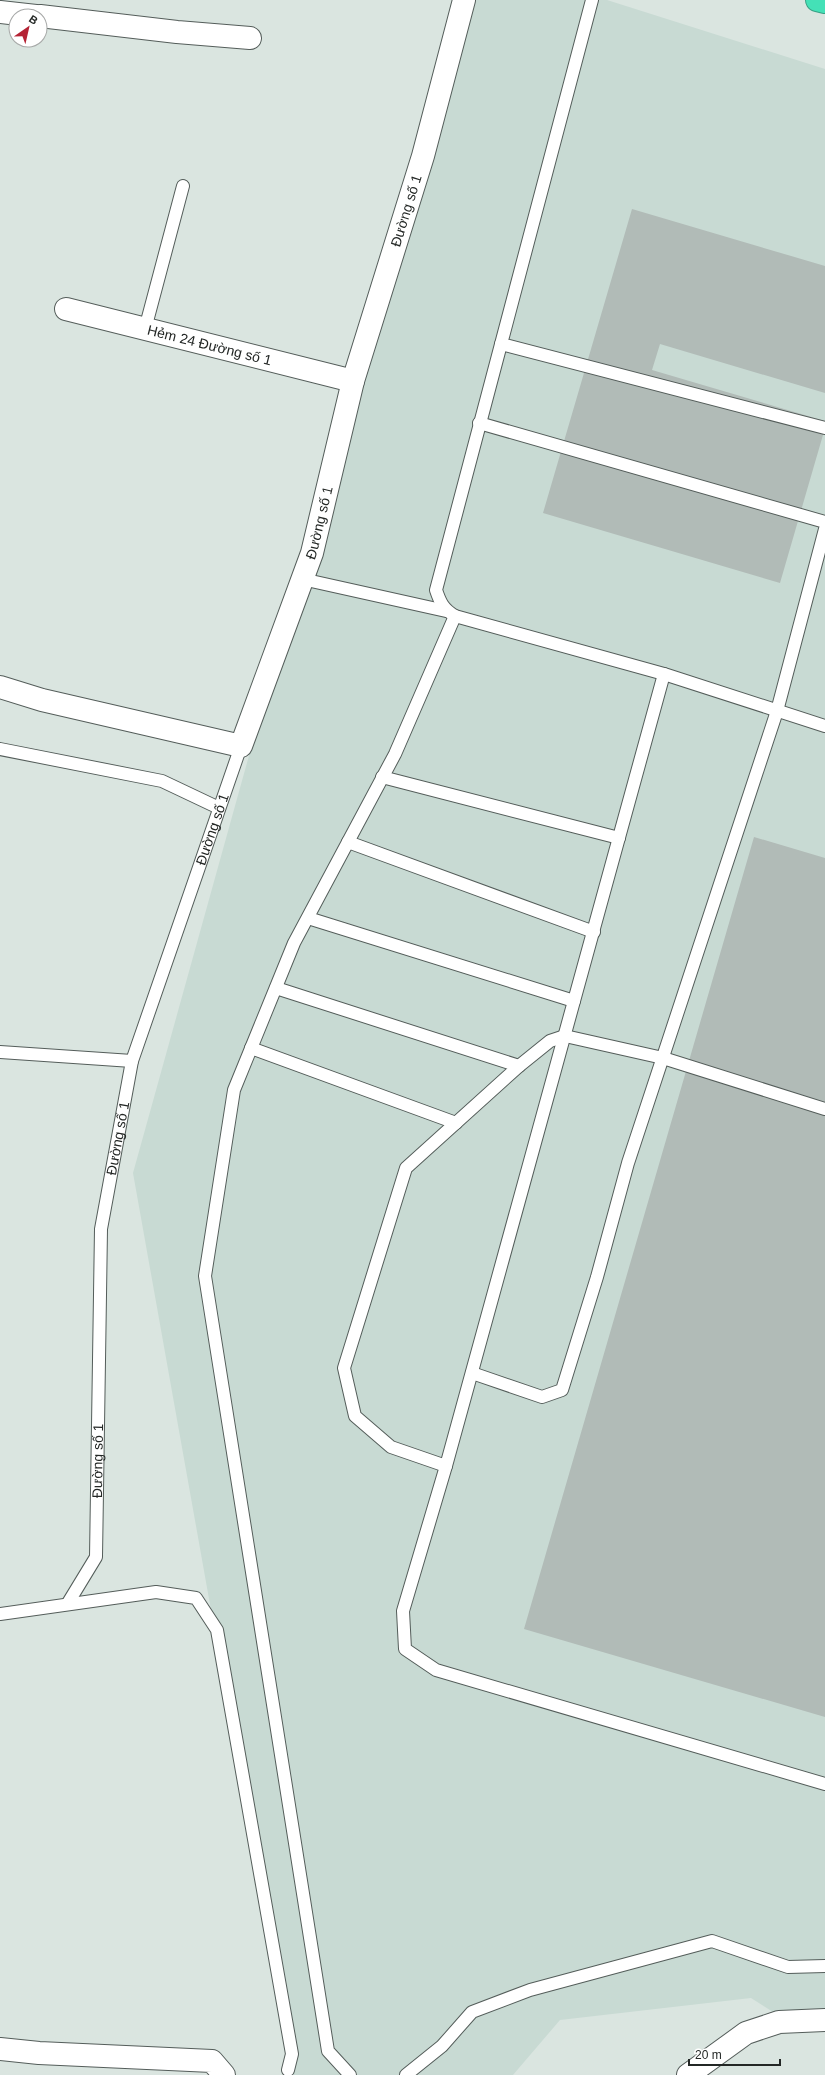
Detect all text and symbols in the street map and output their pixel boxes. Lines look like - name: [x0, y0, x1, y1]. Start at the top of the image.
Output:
- north arrow: [8, 8, 48, 48]
- text: B: [27, 13, 40, 27]
- street label: Đường số 1: [387, 173, 425, 249]
- street label: Hẻm 24 Đường số 1: [146, 322, 274, 368]
- street label: Đường số 1: [302, 484, 336, 562]
- street label: Đường số 1: [192, 791, 232, 867]
- street label: Đường số 1: [103, 1100, 132, 1177]
- street label: Đường số 1: [89, 1423, 106, 1498]
- scale bar: [689, 2041, 780, 2067]
- text: 20 m: [695, 2048, 722, 2062]

